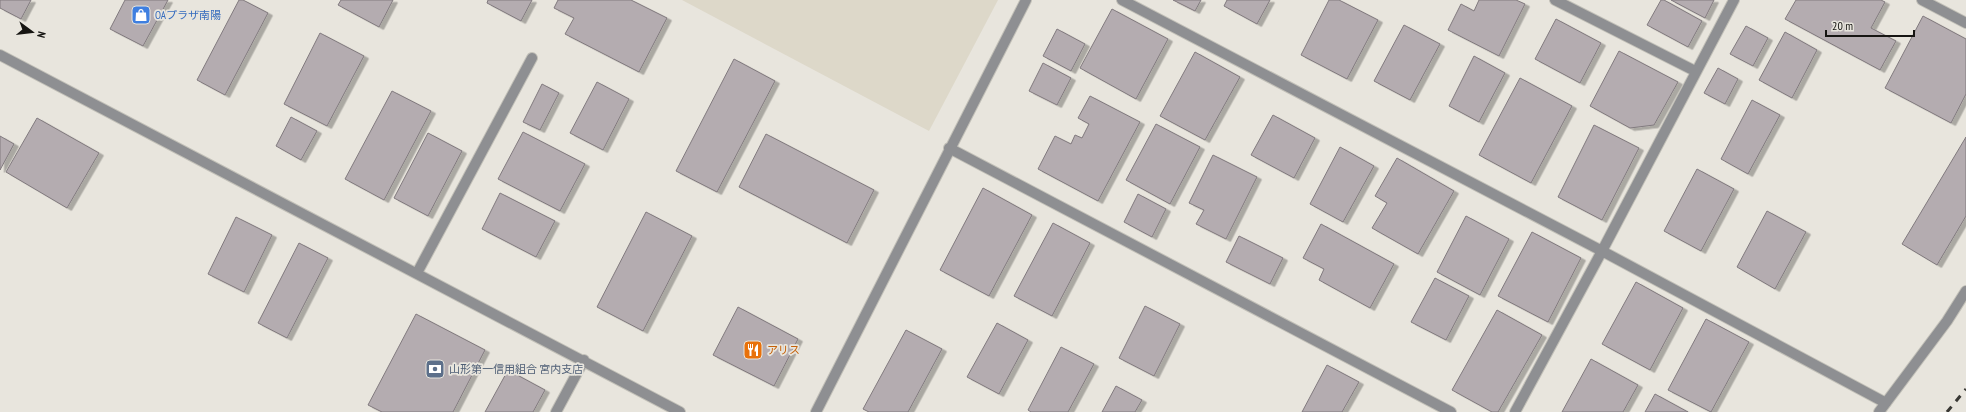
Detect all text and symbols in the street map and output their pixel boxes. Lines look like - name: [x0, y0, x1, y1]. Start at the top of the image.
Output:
- shop icon: OAプラザ南陽: [130, 4, 152, 26]
- place label: OAプラザ南陽: [155, 8, 221, 22]
- north arrow: [12, 12, 52, 52]
- scale bar: [1826, 12, 1914, 38]
- text: 20 m: [1832, 18, 1853, 33]
- text: N: [34, 30, 49, 39]
- restaurant icon: アリス: [742, 339, 764, 361]
- place label: アリス: [767, 343, 800, 357]
- bank icon: 山形第一信用組合 宮内支店: [424, 358, 446, 380]
- place label: 山形第一信用組合 宮内支店: [449, 362, 583, 376]

